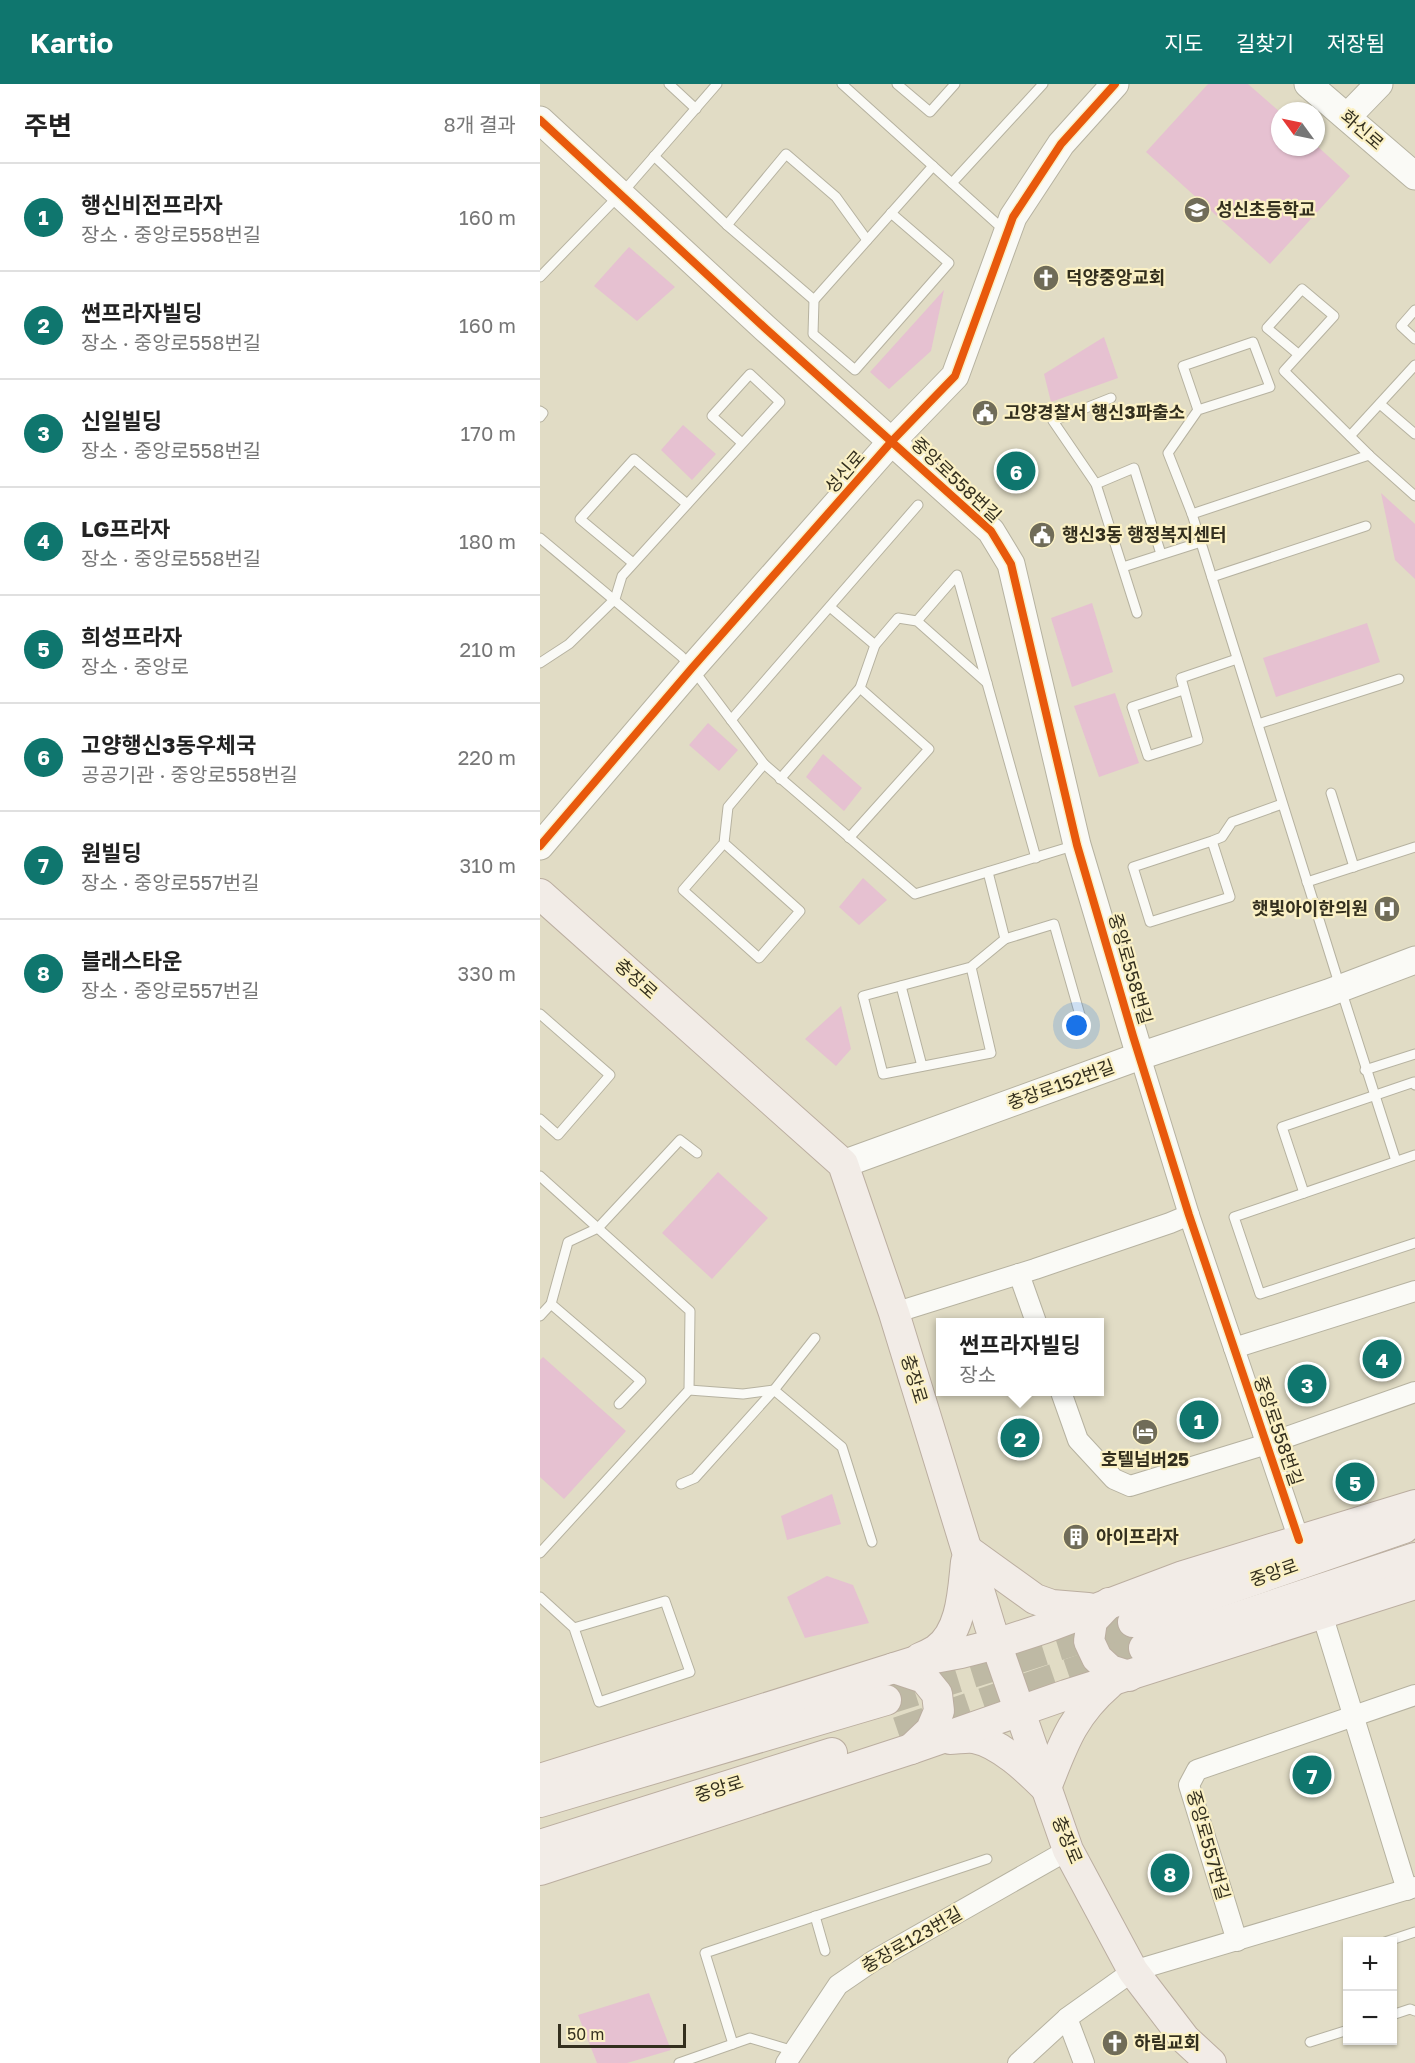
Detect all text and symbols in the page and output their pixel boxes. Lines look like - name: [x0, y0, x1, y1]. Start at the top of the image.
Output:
- text: Kartio: [30, 26, 113, 59]
- text: 지도: [1164, 30, 1203, 56]
- text: 길찾기: [1236, 30, 1294, 56]
- text: 저장됨: [1327, 30, 1385, 56]
- north arrow: [1271, 102, 1325, 156]
- street label: 화신로: [1337, 105, 1389, 154]
- text: 주변: [24, 110, 72, 141]
- text: 8개 결과: [444, 112, 516, 136]
- text: 행신비전프라자: [81, 191, 223, 218]
- school or university icon: 성신초등학교: [1182, 195, 1212, 225]
- place label: 성신초등학교: [1216, 198, 1315, 220]
- text: 1: [38, 205, 49, 229]
- text: 160 m: [459, 205, 516, 229]
- text: 장소 · 중앙로558번길: [81, 222, 261, 246]
- church icon: 덕양중앙교회: [1031, 263, 1061, 293]
- place label: 덕양중앙교회: [1066, 266, 1165, 288]
- text: 썬프라자빌딩: [81, 299, 202, 326]
- text: 2: [37, 313, 50, 337]
- text: 160 m: [459, 313, 516, 337]
- text: 장소 · 중앙로558번길: [81, 330, 261, 354]
- public building icon: 고양경찰서 행신3파출소: [970, 398, 1000, 428]
- place label: 고양경찰서 행신3파출소: [1004, 401, 1185, 423]
- text: 신일빌딩: [81, 407, 162, 434]
- text: 3: [37, 421, 50, 445]
- text: 170 m: [461, 421, 516, 445]
- street label: 중앙로558번길: [907, 432, 1006, 526]
- text: 장소 · 중앙로558번길: [81, 438, 261, 462]
- street label: 성신로: [820, 445, 869, 497]
- pin: 6: [996, 448, 1036, 494]
- text: LG프라자: [81, 515, 170, 542]
- public building icon: 행신3동 행정복지센터: [1027, 520, 1057, 550]
- place label: 행신3동 행정복지센터: [1062, 523, 1227, 545]
- text: 4: [37, 529, 50, 553]
- text: 180 m: [459, 529, 516, 553]
- text: 장소 · 중앙로558번길: [81, 546, 261, 570]
- text: 희성프라자: [81, 623, 182, 650]
- text: 5: [37, 637, 50, 661]
- text: 210 m: [460, 637, 516, 661]
- text: 장소 · 중앙로: [81, 654, 189, 678]
- text: 고양행신3동우체국: [81, 731, 256, 758]
- text: 6: [37, 745, 50, 769]
- text: 220 m: [458, 745, 516, 769]
- text: 공공기관 · 중앙로558번길: [81, 762, 298, 786]
- text: 원빌딩: [81, 839, 142, 866]
- text: 7: [38, 853, 49, 877]
- text: 310 m: [460, 853, 516, 877]
- text: 장소 · 중앙로557번길: [81, 870, 260, 894]
- hospital icon: 햇빛아이한의원: [1372, 894, 1402, 924]
- place label: 햇빛아이한의원: [1252, 897, 1368, 919]
- street label: 중앙로558번길: [1105, 911, 1157, 1027]
- text: 블래스타운: [81, 947, 182, 974]
- street label: 충장로: [611, 953, 662, 1003]
- text: 8: [37, 961, 50, 985]
- text: 330 m: [458, 961, 516, 985]
- text: 장소 · 중앙로557번길: [81, 978, 260, 1002]
- your location: [1062, 1011, 1091, 1040]
- street label: 충장로152번길: [1004, 1054, 1117, 1114]
- popup: [936, 1318, 1104, 1396]
- text: 썬프라자빌딩: [959, 1331, 1081, 1358]
- pin: 4: [1362, 1336, 1402, 1382]
- street label: 충장로: [897, 1352, 933, 1406]
- text: 장소: [959, 1362, 996, 1386]
- pin: 3: [1288, 1362, 1326, 1406]
- street label: 중앙로558번길: [1250, 1373, 1308, 1488]
- pin: 1: [1180, 1398, 1218, 1442]
- pin: 2: [1000, 1416, 1040, 1460]
- hotel icon: 호텔넘버25: [1130, 1417, 1160, 1447]
- place label: 호텔넘버25: [1101, 1448, 1189, 1470]
- pin: 5: [1336, 1460, 1374, 1504]
- building icon: 아이프라자: [1061, 1522, 1091, 1552]
- place label: 아이프라자: [1096, 1525, 1179, 1547]
- street label: 중앙로: [1247, 1554, 1301, 1591]
- pin: 7: [1292, 1752, 1332, 1798]
- street label: 중앙로: [692, 1770, 746, 1806]
- street label: 중앙로557번길: [1183, 1787, 1235, 1902]
- street label: 충장로: [1048, 1812, 1088, 1867]
- pin: 8: [1150, 1850, 1190, 1896]
- street label: 충장로123번길: [857, 1901, 966, 1977]
- map controls: [1343, 1937, 1397, 2045]
- button: +: [1343, 1937, 1397, 1991]
- button: −: [1343, 1991, 1397, 2045]
- scale bar: [558, 2021, 686, 2048]
- text: 50 m: [567, 2024, 604, 2044]
- church icon: 하림교회: [1100, 2028, 1130, 2058]
- place label: 하림교회: [1134, 2031, 1200, 2053]

